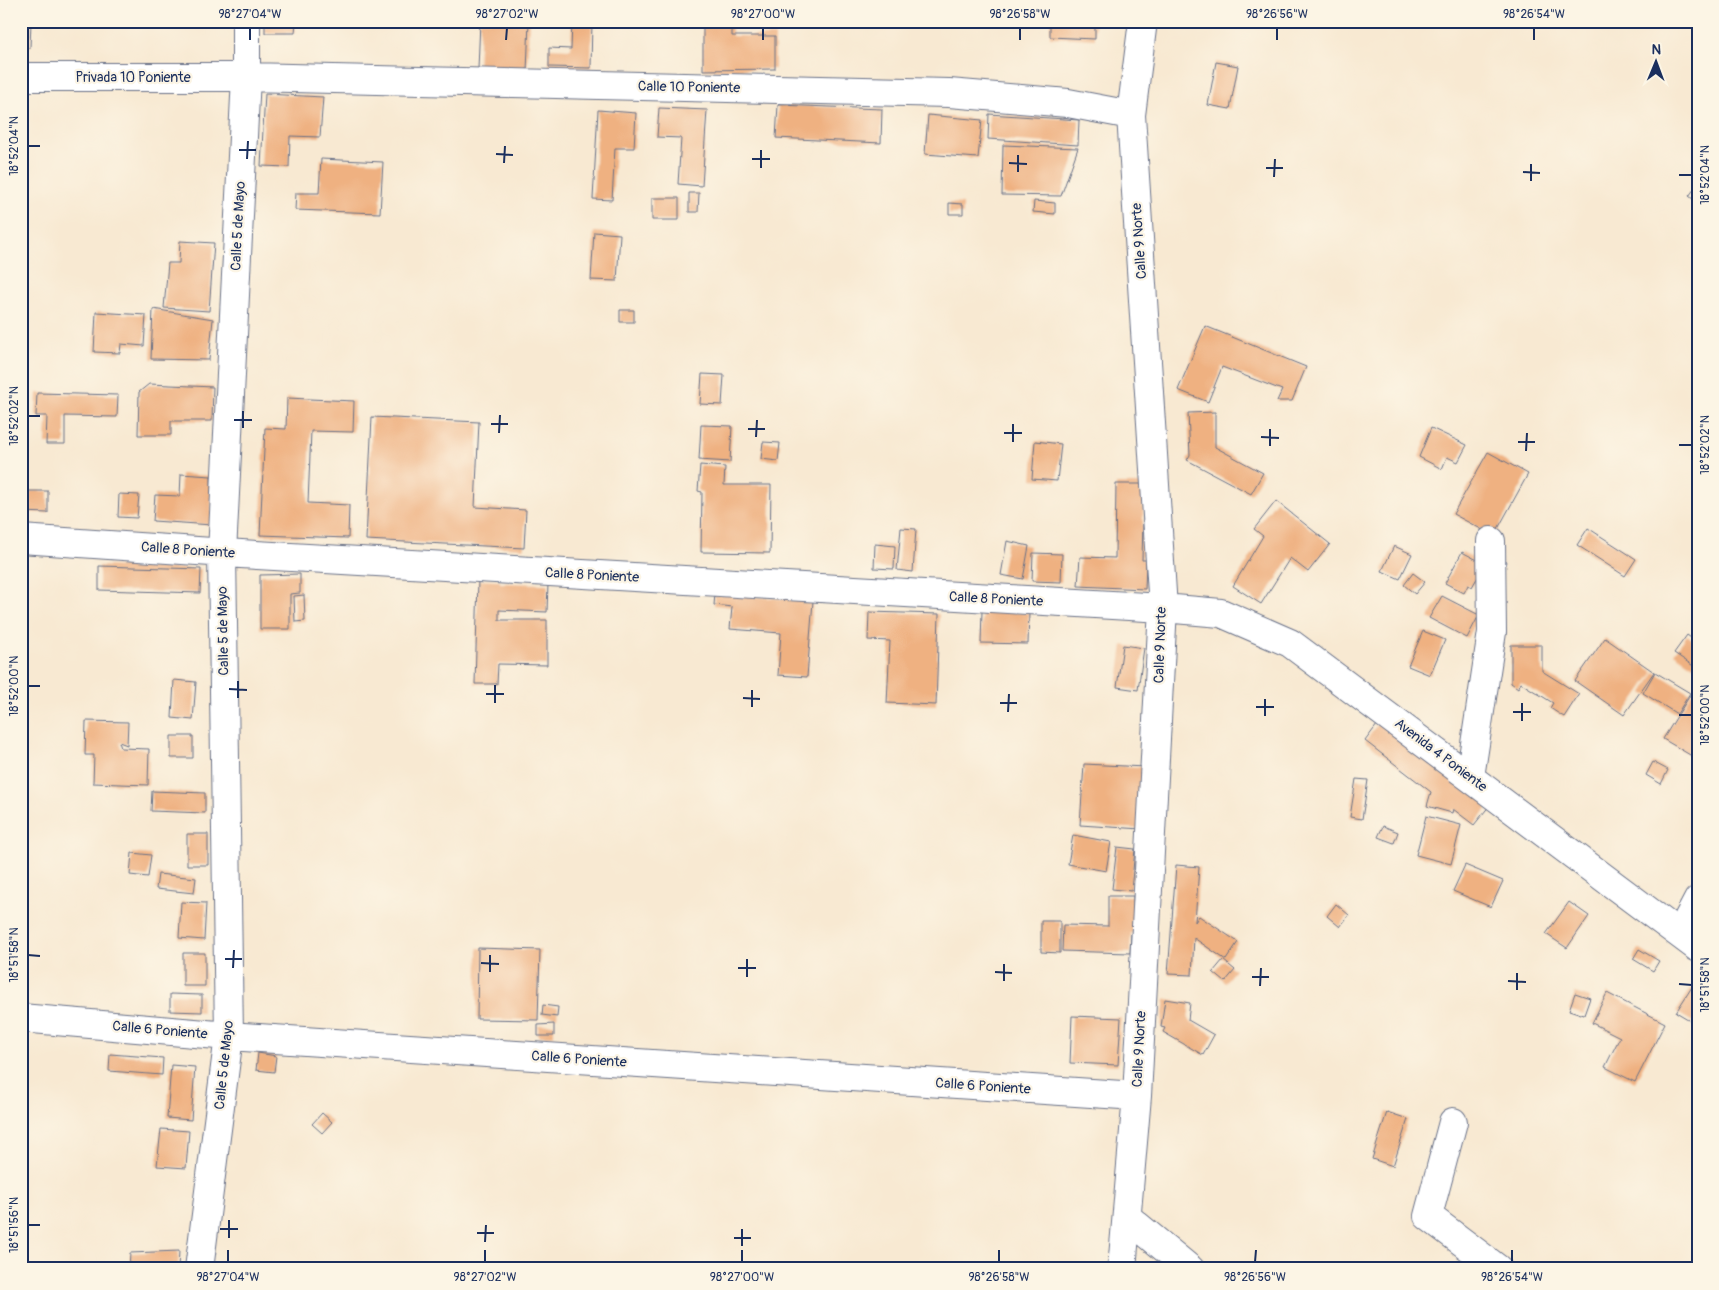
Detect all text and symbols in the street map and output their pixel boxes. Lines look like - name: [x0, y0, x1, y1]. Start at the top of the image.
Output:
- text: 98°27'04"W: [218, 7, 282, 22]
- text: 98°27'02"W: [476, 7, 538, 22]
- text: 98°27'00"W: [731, 7, 795, 22]
- text: 98°26'58"W: [989, 7, 1051, 22]
- text: 98°26'56"W: [1246, 7, 1308, 22]
- text: 98°26'54"W: [1503, 7, 1565, 22]
- north arrow: [1632, 38, 1682, 88]
- text: N: [1651, 41, 1661, 58]
- street label: Privada 10 Poniente: [75, 69, 191, 86]
- street label: Calle 10 Poniente: [638, 78, 740, 96]
- text: 18°52'04"N: [7, 116, 22, 176]
- text: 18°52'04"N: [1698, 145, 1713, 205]
- street label: Calle 5 de Mayo: [227, 180, 249, 271]
- street label: Calle 9 Norte: [1128, 202, 1150, 280]
- text: 18°52'02"N: [7, 386, 22, 446]
- text: 18°52'02"N: [1698, 415, 1713, 475]
- street label: Calle 8 Poniente: [140, 538, 236, 562]
- street label: Calle 8 Poniente: [544, 564, 640, 586]
- street label: Calle 5 de Mayo: [214, 586, 232, 676]
- street label: Calle 8 Poniente: [948, 588, 1044, 610]
- street label: Calle 9 Norte: [1150, 606, 1170, 684]
- text: 18°52'00"N: [7, 656, 22, 716]
- text: 18°52'00"N: [1698, 685, 1713, 745]
- street label: Avenida 4 Poniente: [1391, 715, 1491, 795]
- text: 18°51'58"N: [7, 927, 22, 983]
- text: 18°51'58"N: [1698, 957, 1713, 1013]
- street label: Calle 9 Norte: [1129, 1010, 1149, 1088]
- street label: Calle 6 Poniente: [112, 1017, 208, 1043]
- street label: Calle 5 de Mayo: [211, 1019, 237, 1110]
- street label: Calle 6 Poniente: [531, 1047, 627, 1071]
- street label: Calle 6 Poniente: [935, 1074, 1031, 1098]
- text: 18°51'56"N: [7, 1197, 22, 1253]
- text: 98°27'04"W: [196, 1270, 260, 1285]
- text: 98°27'02"W: [454, 1270, 516, 1285]
- text: 98°27'00"W: [710, 1270, 774, 1285]
- text: 98°26'58"W: [968, 1270, 1030, 1285]
- text: 98°26'56"W: [1224, 1270, 1286, 1285]
- text: 98°26'54"W: [1481, 1270, 1543, 1285]

